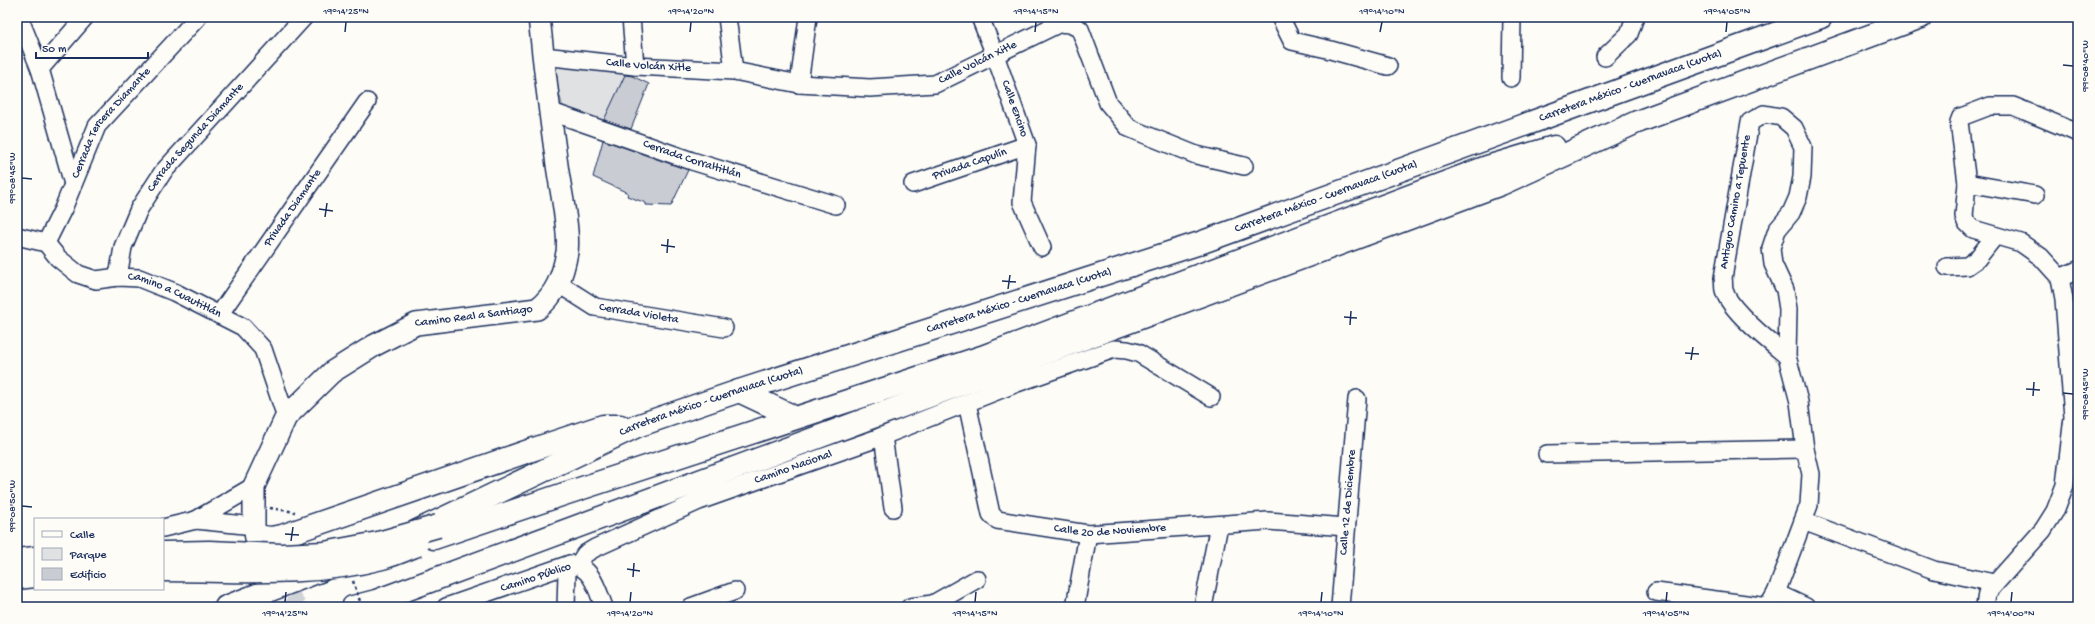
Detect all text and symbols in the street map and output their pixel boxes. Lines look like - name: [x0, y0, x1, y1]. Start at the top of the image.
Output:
- text: 19°14'25"N: [322, 6, 369, 18]
- text: 19°14'20"N: [667, 6, 715, 18]
- text: 19°14'15"N: [1013, 6, 1059, 18]
- text: 19°14'10"N: [1358, 6, 1405, 18]
- text: 19°14'05"N: [1703, 6, 1751, 18]
- scale bar: [36, 34, 148, 60]
- street label: Calle Volcán Xitle: [937, 38, 1020, 88]
- text: 99°08'40"W: [2080, 40, 2092, 93]
- text: 50 m: [42, 43, 67, 57]
- street label: Carretera México - Cuernavaca (Cuota): [1537, 47, 1724, 126]
- street label: Calle Volcán Xitle: [605, 56, 692, 76]
- street label: Cerrada Tercera Diamante: [69, 64, 155, 181]
- street label: Calle Encino: [998, 79, 1031, 139]
- street label: Cerrada Segunda Diamante: [145, 80, 248, 195]
- street label: Antiguo Camino a Tepuente: [1717, 133, 1755, 270]
- street label: Cerrada Corraltitlán: [641, 137, 743, 183]
- street label: Privada Capulín: [930, 145, 1009, 184]
- text: 99°08'45"W: [7, 152, 19, 204]
- street label: Carretera México - Cuernavaca (Cuota): [1233, 157, 1419, 237]
- street label: Privada Diamante: [261, 166, 325, 250]
- street label: Carretera México - Cuernavaca (Cuota): [925, 265, 1113, 337]
- street label: Camino a Cuautitlán: [128, 270, 224, 322]
- street label: Cerrada Violeta: [598, 301, 680, 328]
- street label: Camino Real a Santiago: [414, 303, 534, 331]
- street label: Carretera México - Cuernavaca (Cuota): [617, 364, 805, 440]
- text: 99°08'45"W: [2080, 368, 2092, 420]
- street label: Camino Nacional: [753, 447, 835, 488]
- street label: Calle 12 de Diciembre: [1337, 448, 1360, 556]
- text: 99°08'50"W: [7, 480, 19, 533]
- legend: [34, 518, 164, 590]
- street label: Calle 20 de Noviembre: [1053, 521, 1167, 541]
- text: Calle: [70, 529, 95, 543]
- text: Parque: [69, 549, 107, 563]
- street label: Camino Público: [499, 560, 573, 596]
- text: Edificio: [70, 569, 106, 583]
- text: 19°14'25"N: [261, 608, 308, 620]
- text: 19°14'20"N: [606, 608, 654, 620]
- text: 19°14'15"N: [952, 608, 998, 620]
- text: 19°14'10"N: [1297, 608, 1344, 620]
- text: 19°14'05"N: [1642, 608, 1690, 620]
- text: 19°14'00"N: [1987, 608, 2035, 620]

